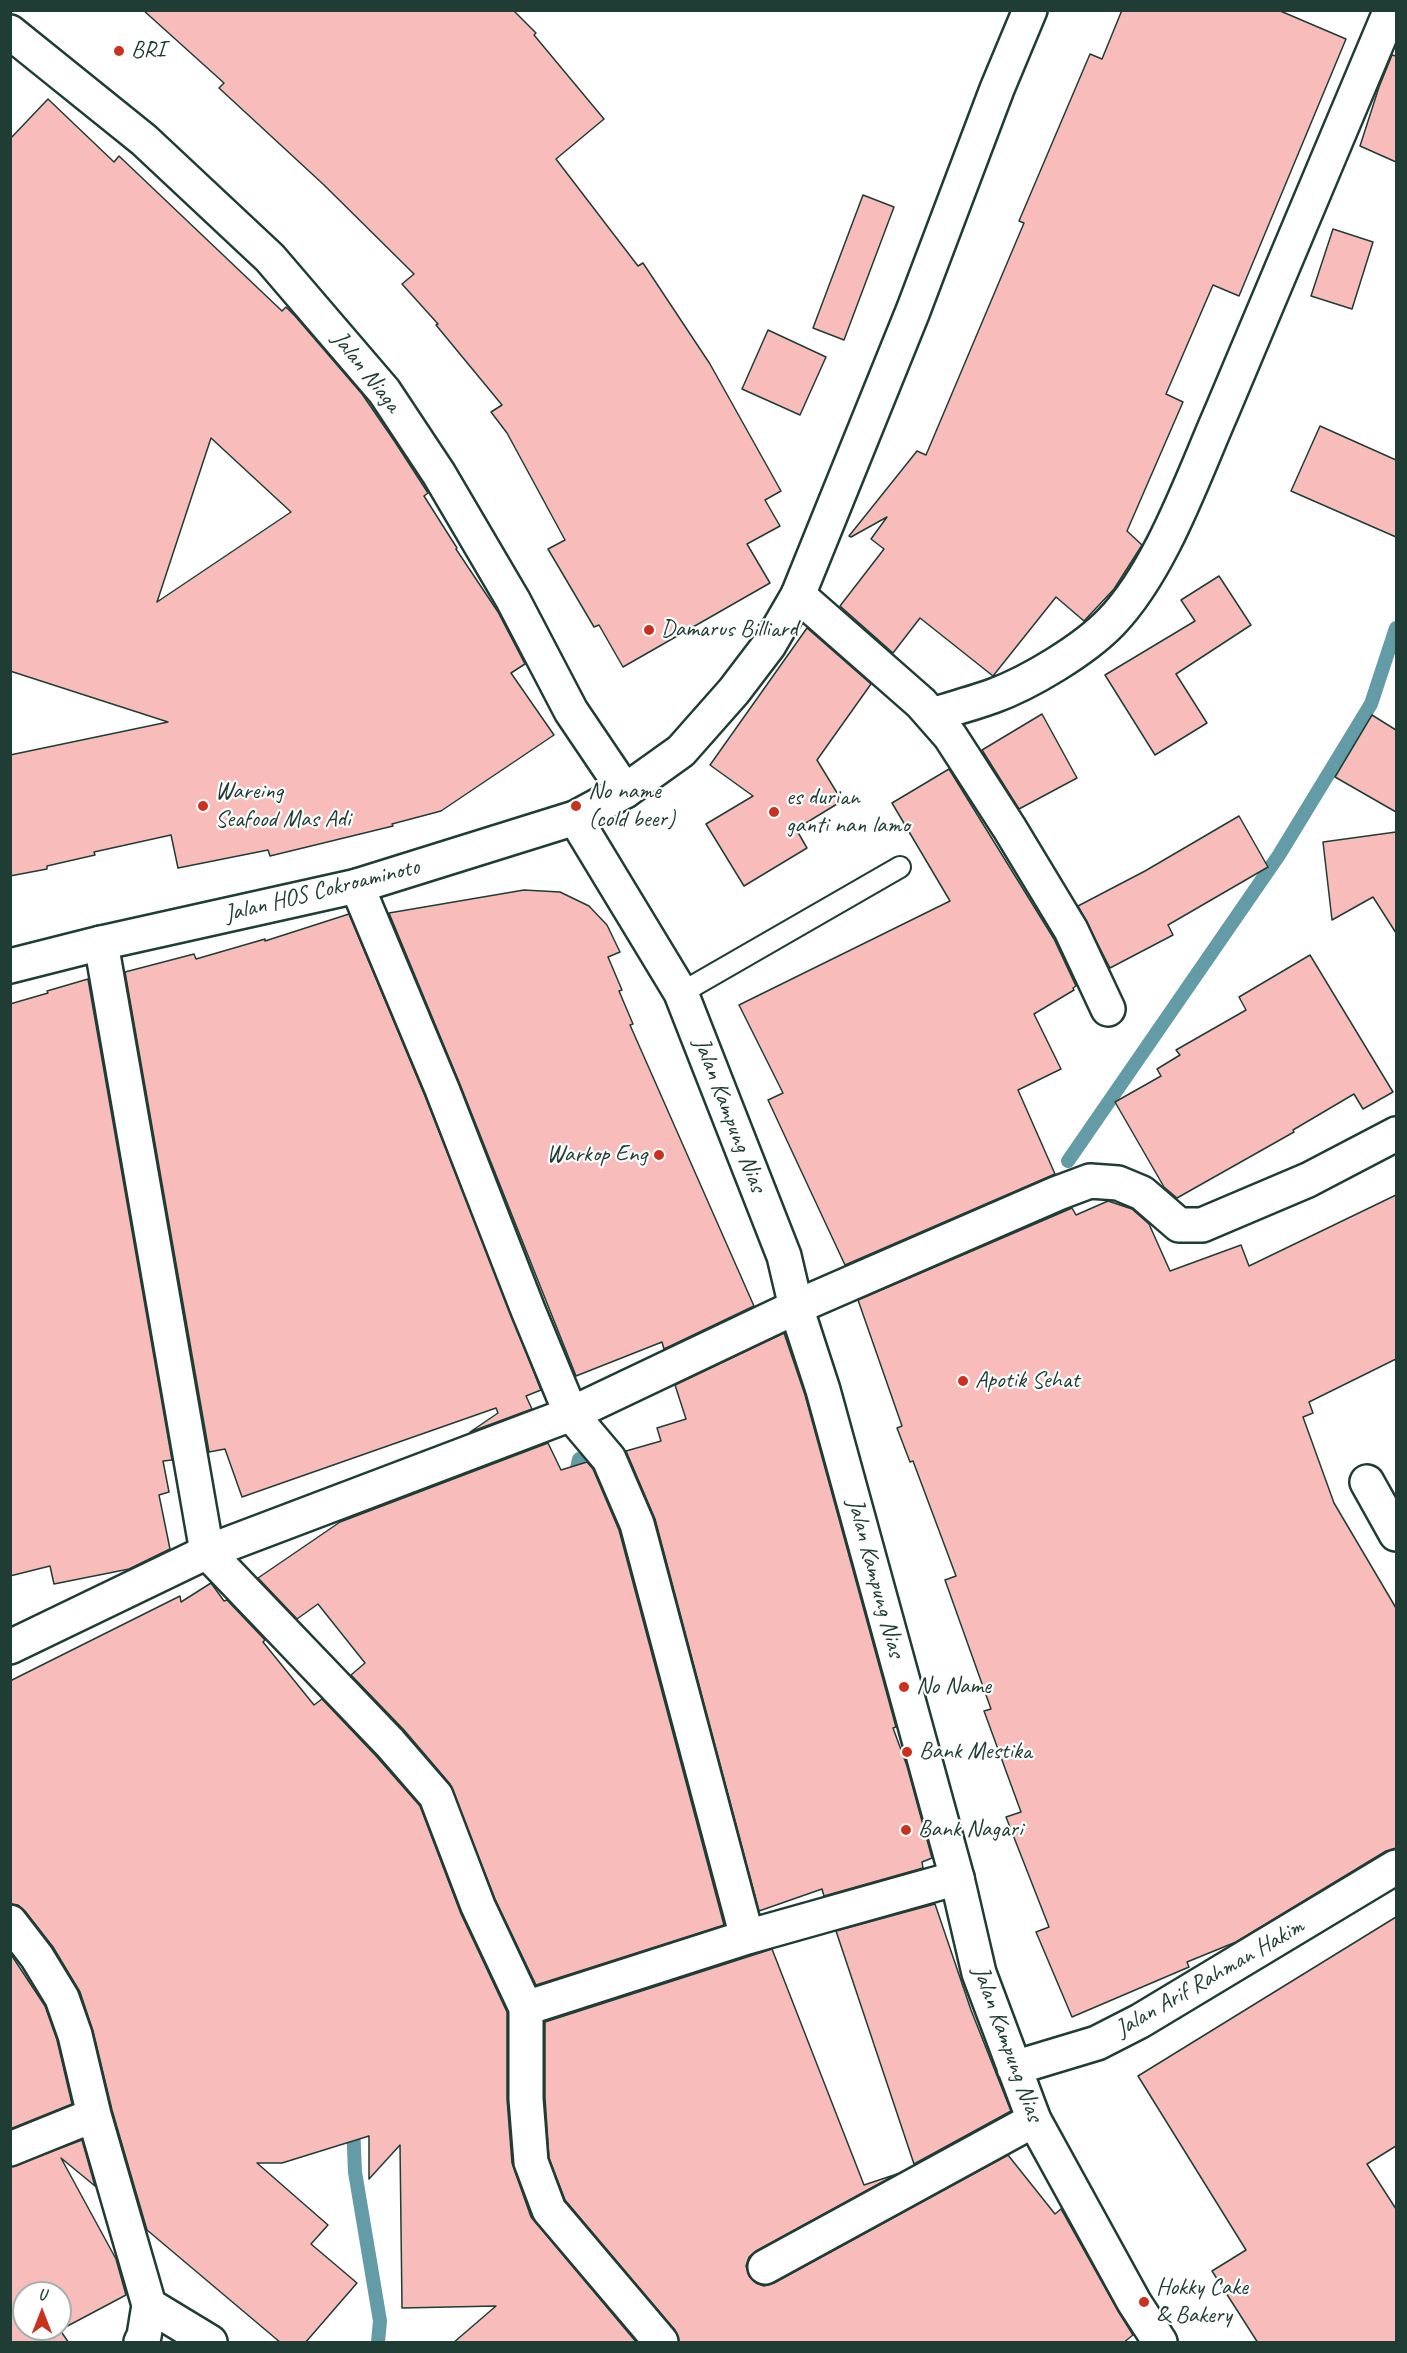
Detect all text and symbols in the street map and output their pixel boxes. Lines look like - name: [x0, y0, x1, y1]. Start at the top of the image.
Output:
- place label: BRI: [131, 37, 165, 65]
- marker: BRI: [112, 44, 126, 58]
- street label: Jalan Niaga: [325, 326, 407, 418]
- place label: Damarus Billiard: [661, 616, 798, 644]
- marker: Damarus Billiard: [642, 623, 656, 637]
- place label: Wareing Seafood Mas Adi: [215, 778, 351, 834]
- place label: No name (cold beer): [588, 778, 675, 834]
- place label: es durian ganti nan lamo: [786, 784, 910, 840]
- marker: Wareing Seafood Mas Adi: [196, 799, 210, 813]
- marker: No name (cold beer): [569, 799, 583, 813]
- marker: es durian ganti nan lamo: [767, 805, 781, 819]
- street label: Jalan HOS Cokroaminoto: [222, 853, 422, 929]
- street label: Jalan Kampung Nias: [686, 1034, 772, 1196]
- place label: Warkop Eng: [546, 1141, 647, 1169]
- marker: Warkop Eng: [652, 1148, 666, 1162]
- place label: Apotik Sehat: [975, 1367, 1079, 1395]
- marker: Apotik Sehat: [956, 1374, 970, 1388]
- street label: Jalan Kampung Nias: [840, 1496, 910, 1660]
- place label: No Name: [916, 1673, 991, 1701]
- marker: No Name: [897, 1680, 911, 1694]
- place label: Bank Mestika: [919, 1738, 1032, 1766]
- marker: Bank Mestika: [900, 1745, 914, 1759]
- place label: Bank Nagari: [918, 1816, 1022, 1844]
- marker: Bank Nagari: [899, 1823, 913, 1837]
- street label: Jalan Arif Rahman Hakim: [1111, 1912, 1309, 2044]
- street label: Jalan Kampung Nias: [966, 1962, 1048, 2126]
- place label: Hokky Cake & Bakery: [1156, 2274, 1248, 2330]
- north arrow: [12, 2281, 72, 2341]
- text: U: [38, 2285, 46, 2305]
- marker: Hokky Cake & Bakery: [1137, 2295, 1151, 2309]

